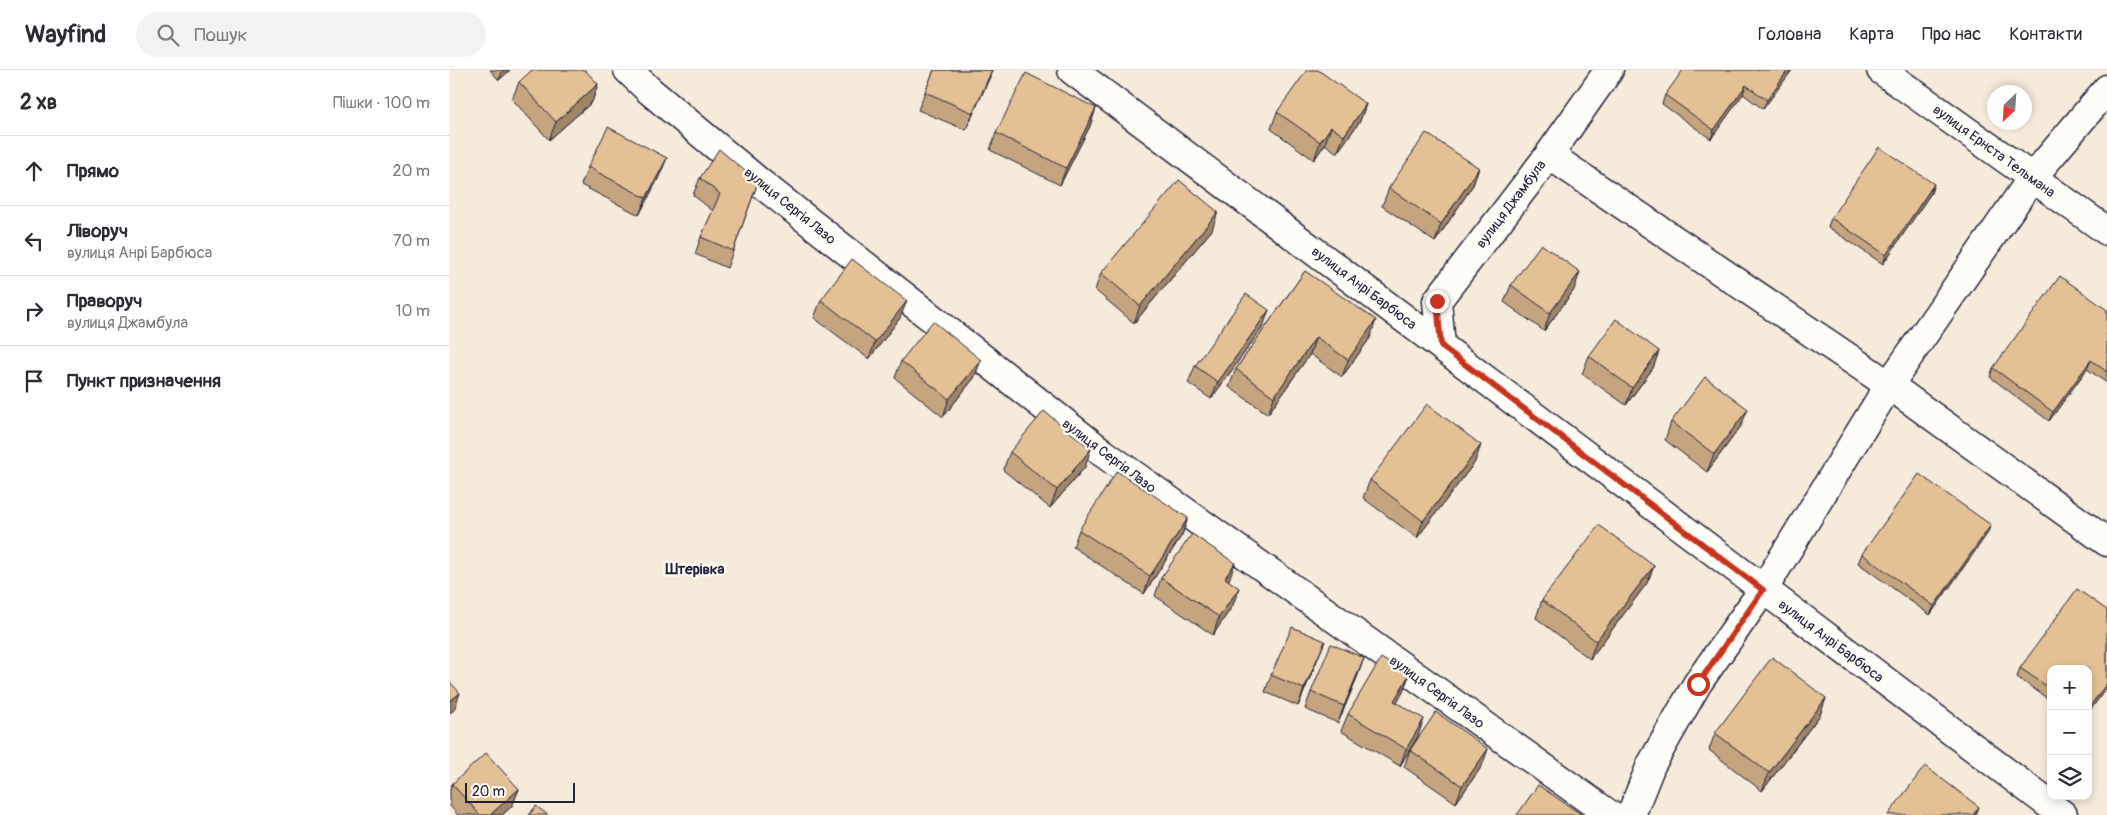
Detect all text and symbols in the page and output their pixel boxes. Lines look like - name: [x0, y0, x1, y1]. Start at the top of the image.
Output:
- search box: [136, 12, 486, 57]
- text: Wayfind: [25, 20, 106, 49]
- icon: search: [154, 21, 182, 49]
- text: Пошук: [194, 23, 247, 47]
- text: Головна: [1758, 23, 1821, 46]
- text: Карта: [1849, 23, 1894, 46]
- text: Про нас: [1922, 23, 1981, 46]
- text: Контакти: [2009, 23, 2082, 46]
- north arrow: [1987, 85, 2032, 130]
- text: 2 хв: [20, 89, 57, 116]
- text: Пішки · 100 m: [333, 93, 430, 113]
- street label: вулиця Ернста Тельмана: [1930, 101, 2058, 201]
- icon: ahead: [20, 157, 48, 185]
- street label: вулиця Джамбула: [1472, 157, 1550, 251]
- text: Прямо: [67, 159, 119, 183]
- text: 20 m: [392, 161, 430, 181]
- street label: вулиця Сергія Лазо: [741, 164, 840, 248]
- text: Ліворуч: [67, 219, 128, 243]
- icon: left: [20, 227, 48, 255]
- text: 70 m: [393, 231, 430, 251]
- text: вулиця Анрі Барбюса: [67, 243, 212, 263]
- street label: вулиця Анрі Барбюса: [1308, 243, 1420, 333]
- text: Праворуч: [67, 289, 142, 313]
- route end: [1426, 290, 1449, 313]
- icon: right: [20, 297, 48, 325]
- text: 10 m: [395, 301, 430, 321]
- text: вулиця Джамбула: [67, 313, 188, 333]
- icon: arrive: [20, 367, 48, 395]
- text: Пункт призначення: [67, 369, 221, 393]
- street label: вулиця Сергія Лазо: [1059, 415, 1160, 497]
- district label: Штерiвка: [664, 560, 725, 579]
- street label: вулиця Анрі Барбюса: [1775, 596, 1887, 686]
- street label: вулиця Сергія Лазо: [1386, 652, 1488, 732]
- map controls: [2047, 665, 2092, 800]
- button: +: [2047, 665, 2092, 710]
- route start: [1687, 673, 1710, 696]
- button: −: [2047, 710, 2092, 755]
- button: layers: [2047, 755, 2092, 800]
- scale bar: [465, 780, 575, 803]
- text: 20 m: [472, 783, 505, 800]

